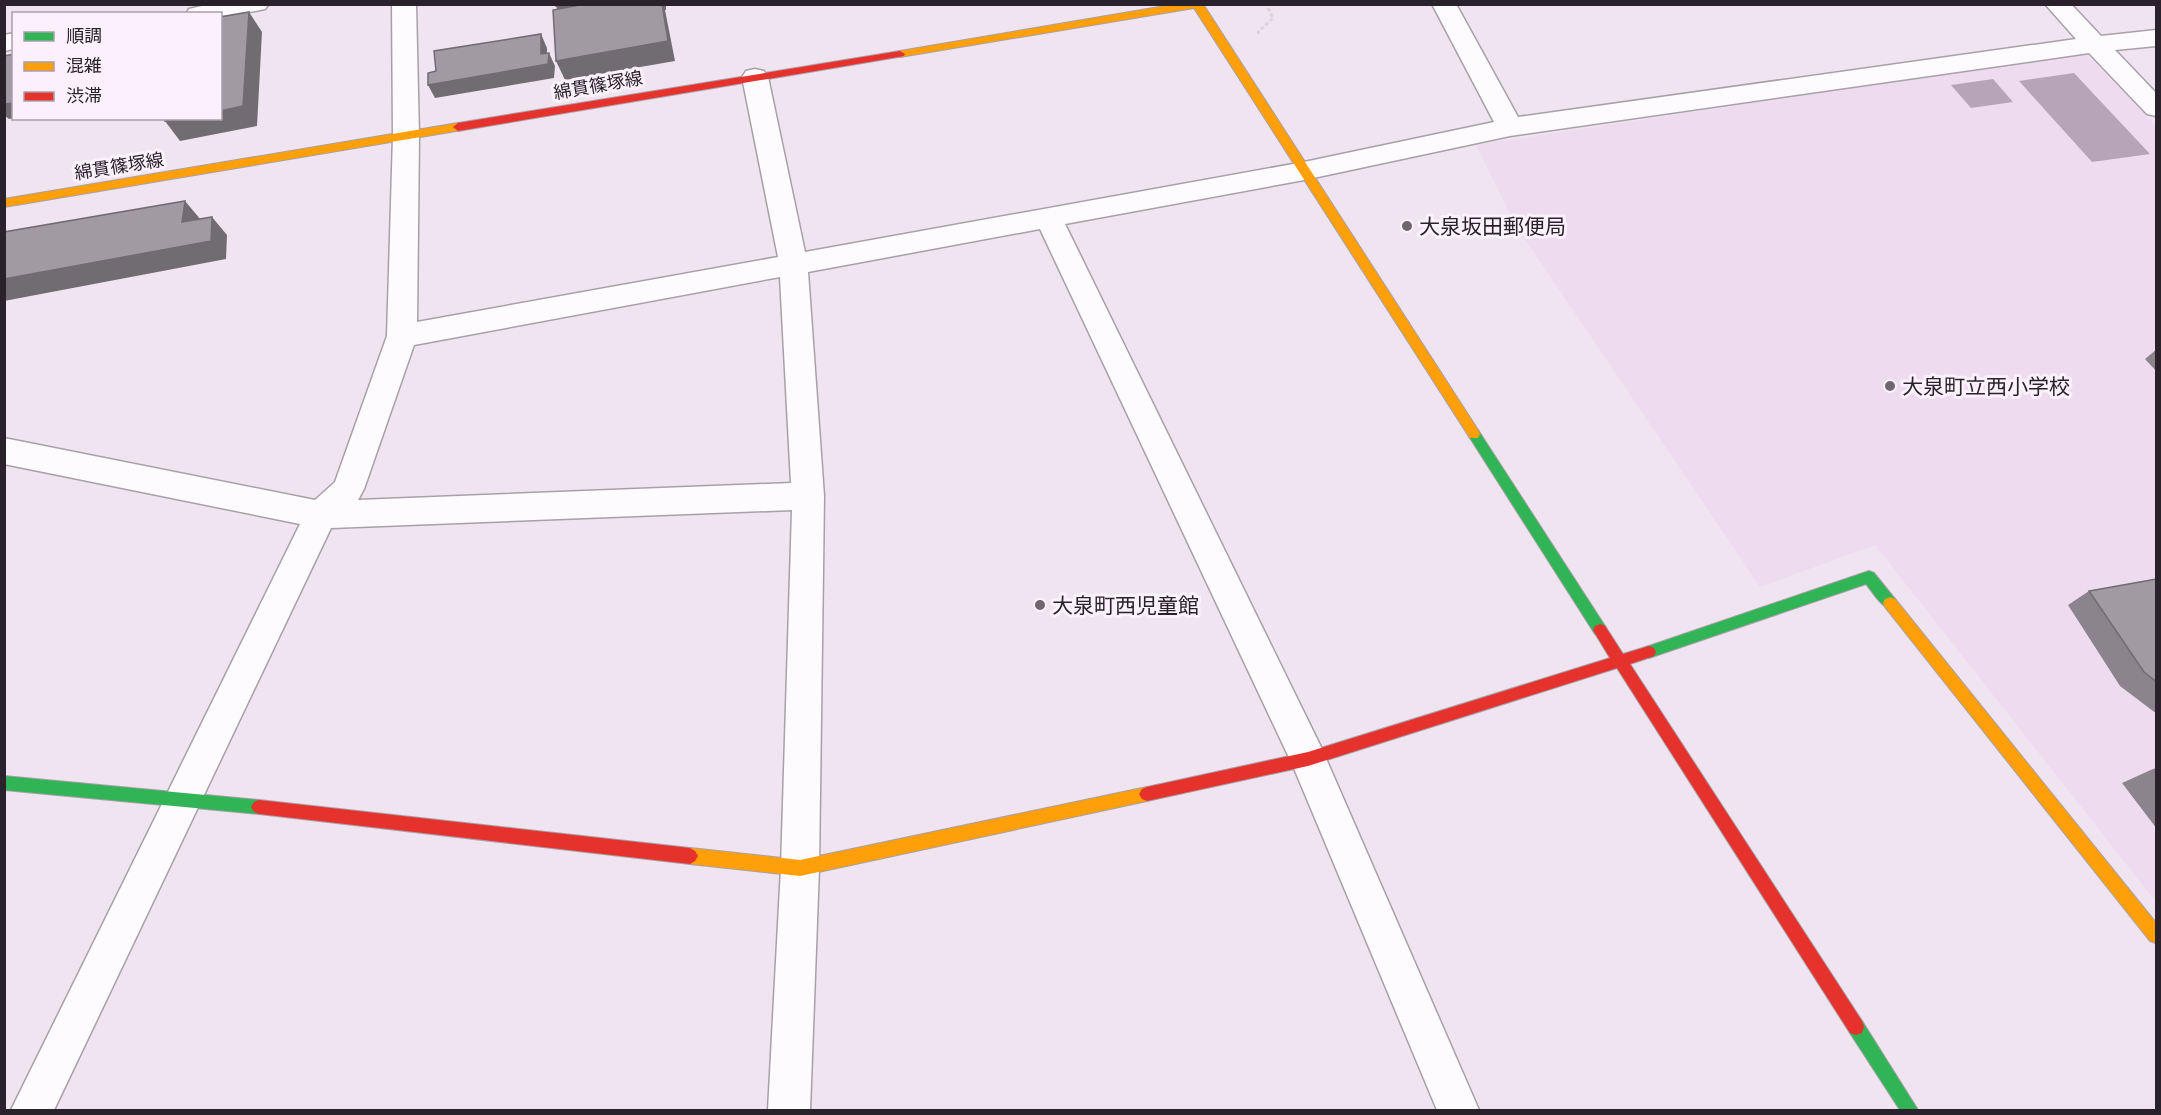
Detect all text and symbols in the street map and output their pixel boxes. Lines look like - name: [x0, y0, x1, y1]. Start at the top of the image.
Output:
- legend: [12, 12, 222, 120]
- text: 順調: [66, 24, 102, 47]
- text: 混雑: [66, 54, 102, 77]
- street label: 綿貫篠塚線: [552, 66, 644, 104]
- text: 渋滞: [66, 84, 102, 107]
- street label: 綿貫篠塚線: [73, 148, 165, 184]
- place label: 大泉坂田郵便局: [1419, 212, 1566, 240]
- marker: 大泉坂田郵便局: [1400, 219, 1414, 233]
- place label: 大泉町立西小学校: [1902, 372, 2070, 400]
- marker: 大泉町立西小学校: [1883, 379, 1897, 393]
- place label: 大泉町西児童館: [1052, 591, 1199, 619]
- marker: 大泉町西児童館: [1033, 598, 1047, 612]

